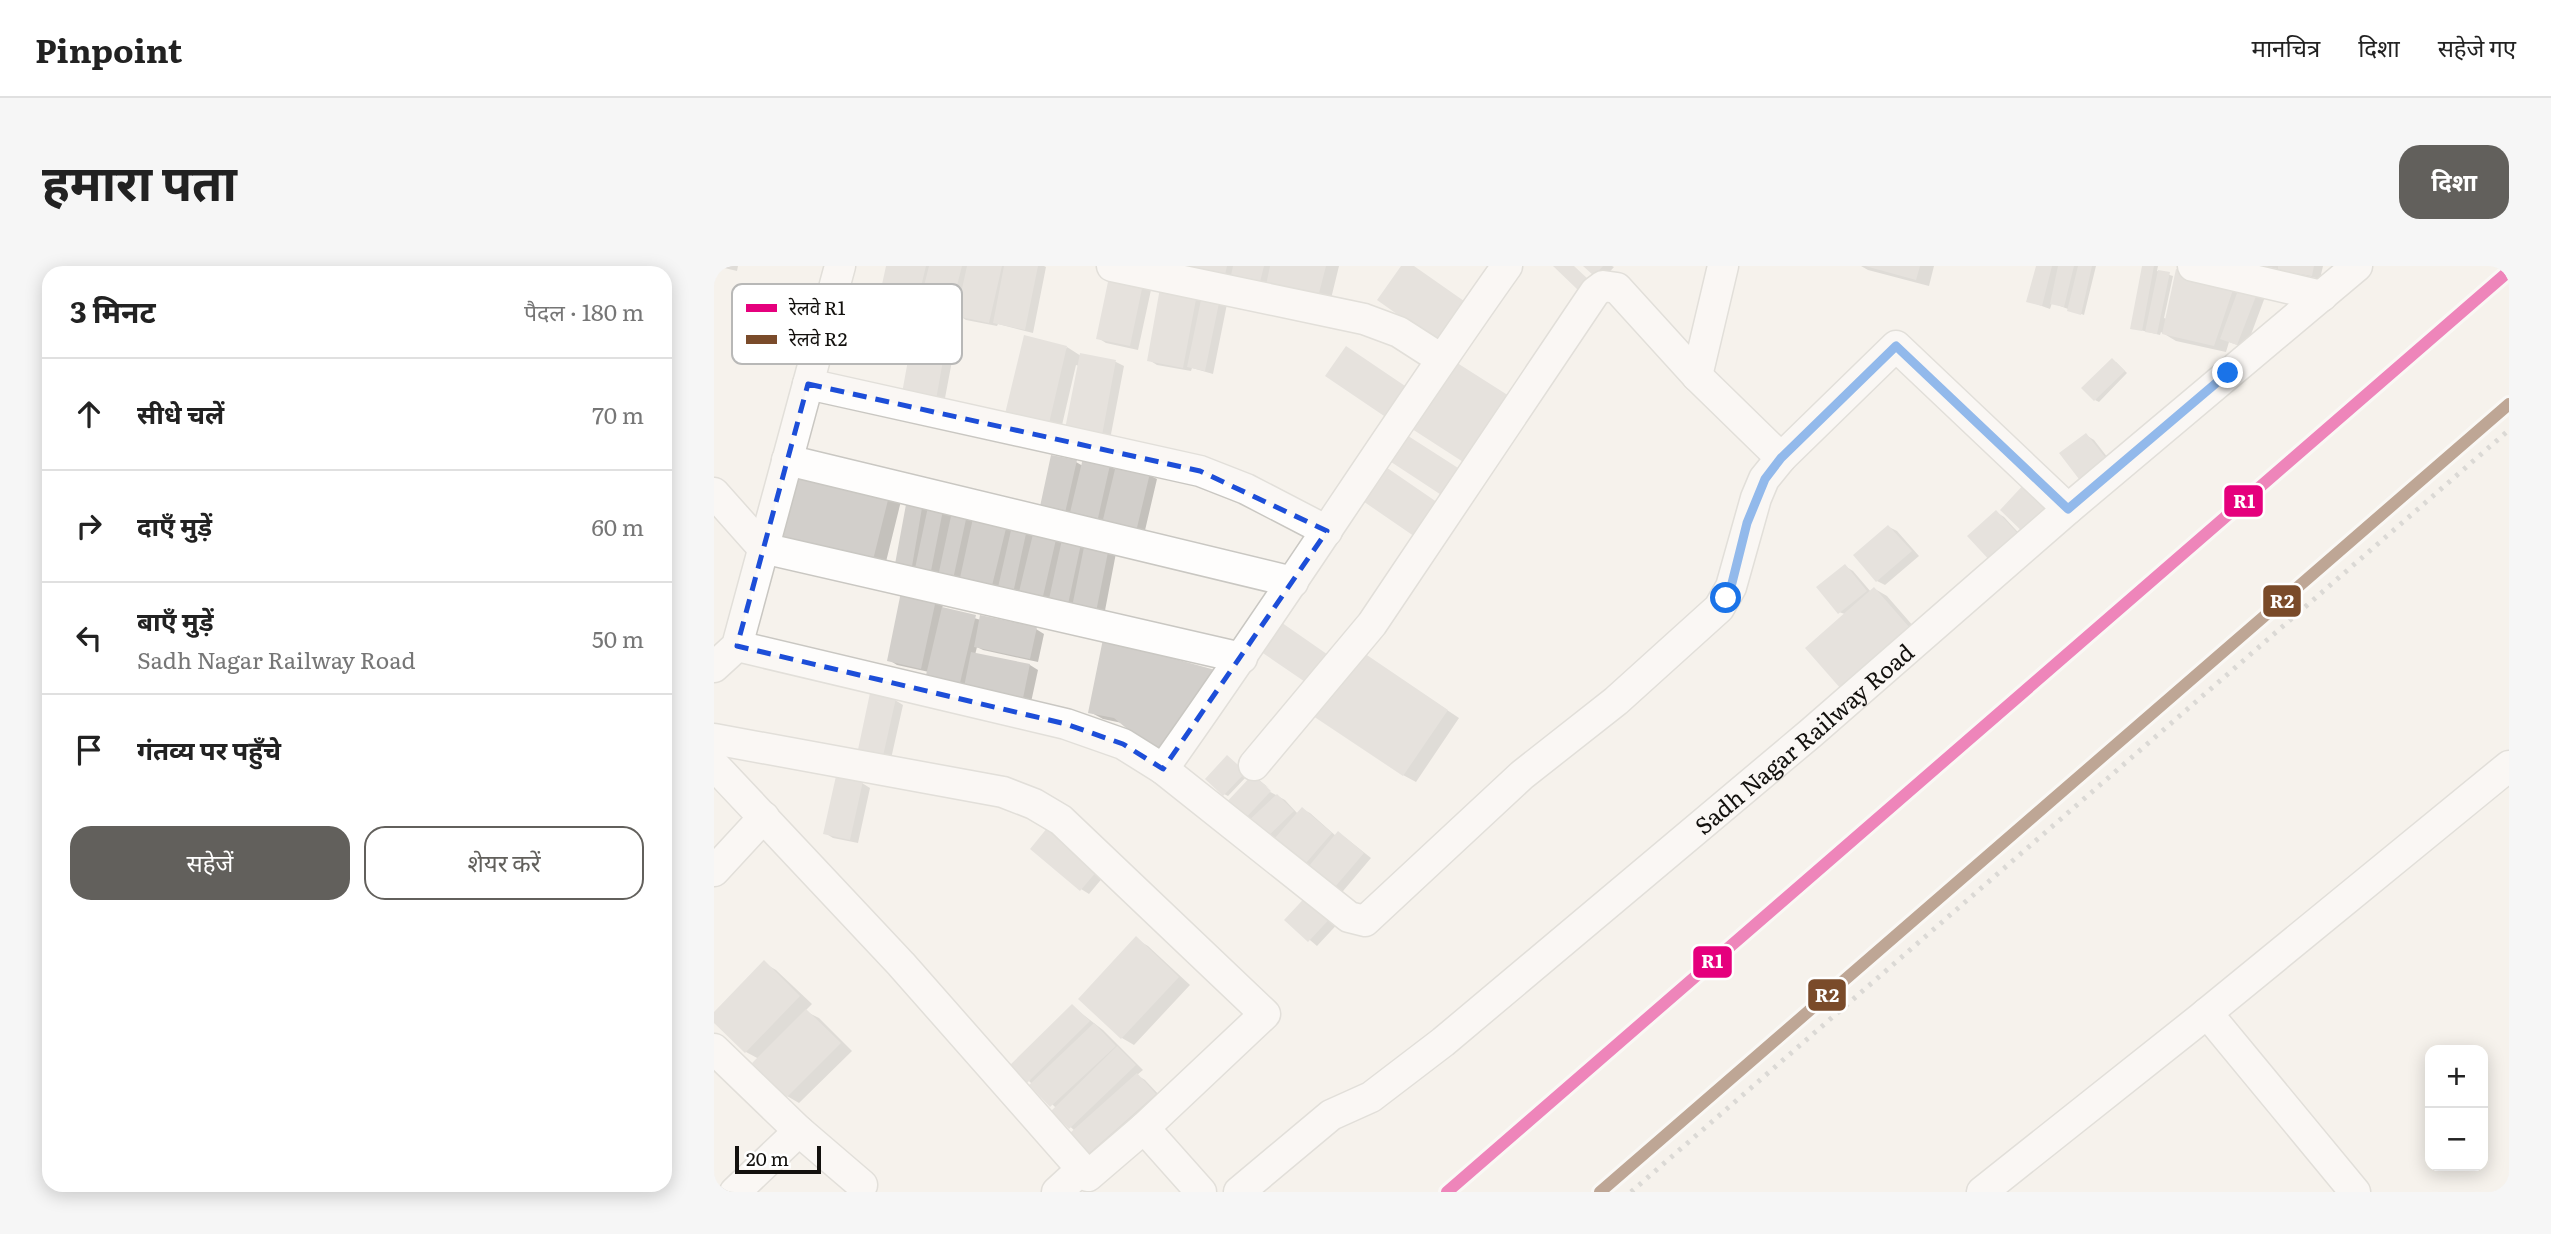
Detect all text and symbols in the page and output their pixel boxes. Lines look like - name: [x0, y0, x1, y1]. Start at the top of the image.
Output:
- text: Pinpoint: [35, 24, 182, 73]
- text: मानचित्र: [2252, 29, 2320, 64]
- text: दिशा: [2358, 29, 2400, 64]
- text: सहेजे गए: [2438, 29, 2516, 64]
- text: हमारा पता: [42, 143, 237, 216]
- button: दिशा: [2399, 145, 2509, 219]
- legend: [732, 284, 962, 364]
- text: 3 मिनट: [70, 288, 156, 332]
- text: रेलवे R1: [789, 293, 846, 321]
- text: पैदल · 180 m: [524, 294, 644, 328]
- text: रेलवे R2: [789, 324, 847, 352]
- route end: [2212, 357, 2243, 388]
- text: सीधे चलें: [137, 393, 224, 432]
- icon: ahead: [70, 395, 108, 433]
- text: 70 m: [592, 397, 644, 431]
- line badge: R1: [2223, 484, 2264, 518]
- text: R1: [2233, 486, 2255, 514]
- text: दाएँ मुड़ें: [137, 505, 212, 544]
- icon: right: [70, 507, 108, 545]
- text: 60 m: [591, 509, 644, 543]
- route start: [1710, 582, 1741, 613]
- line badge: R2: [2262, 584, 2302, 618]
- text: R2: [2270, 586, 2294, 614]
- text: बाएँ मुड़ें: [137, 600, 214, 639]
- icon: left: [70, 619, 108, 657]
- text: 50 m: [592, 621, 644, 655]
- street label: Sadh Nagar Railway Road: [1687, 635, 1920, 841]
- text: Sadh Nagar Railway Road: [137, 642, 415, 676]
- text: गंतव्य पर पहुँचे: [137, 729, 281, 768]
- icon: arrive: [70, 731, 108, 769]
- button: सहेजें: [70, 826, 350, 900]
- button: शेयर करें: [364, 826, 644, 900]
- line badge: R1: [1692, 945, 1733, 979]
- text: R1: [1701, 946, 1723, 974]
- line badge: R2: [1807, 978, 1847, 1012]
- text: R2: [1815, 980, 1839, 1008]
- map controls: [2425, 1045, 2488, 1171]
- button: +: [2425, 1045, 2488, 1108]
- button: −: [2425, 1108, 2488, 1171]
- scale bar: [735, 1143, 821, 1175]
- text: 20 m: [746, 1144, 789, 1172]

